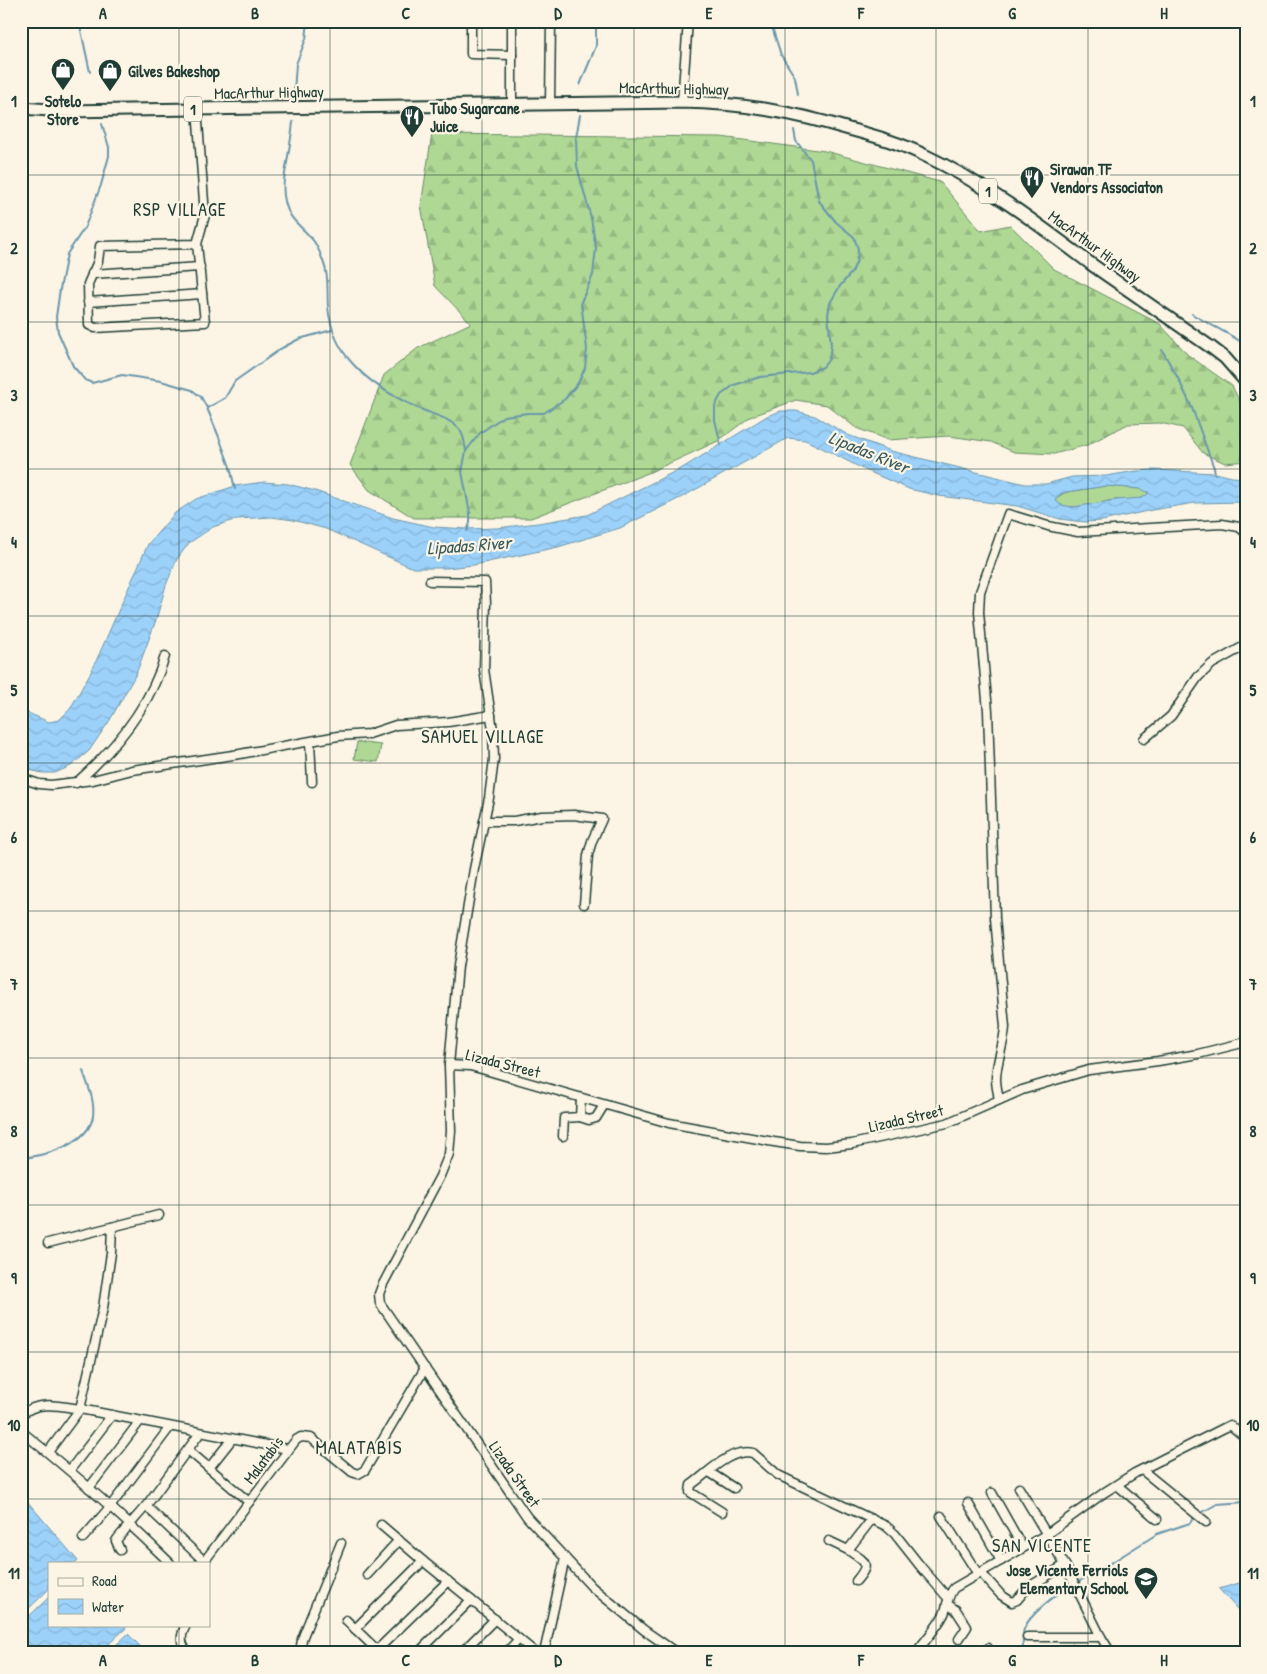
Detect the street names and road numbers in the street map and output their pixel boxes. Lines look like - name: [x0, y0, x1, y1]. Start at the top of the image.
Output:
- street label: MacArthur Highway: [619, 76, 729, 100]
- street label: MacArthur Highway: [214, 80, 324, 104]
- road number: 1: [184, 96, 202, 122]
- road number: 1: [979, 178, 997, 204]
- street label: MacArthur Highway: [1044, 205, 1146, 287]
- street label: Lizada Street: [463, 1043, 543, 1083]
- street label: Lizada Street: [866, 1099, 946, 1137]
- street label: Malatabis: [238, 1432, 288, 1488]
- street label: Lizada Street: [484, 1437, 546, 1512]

